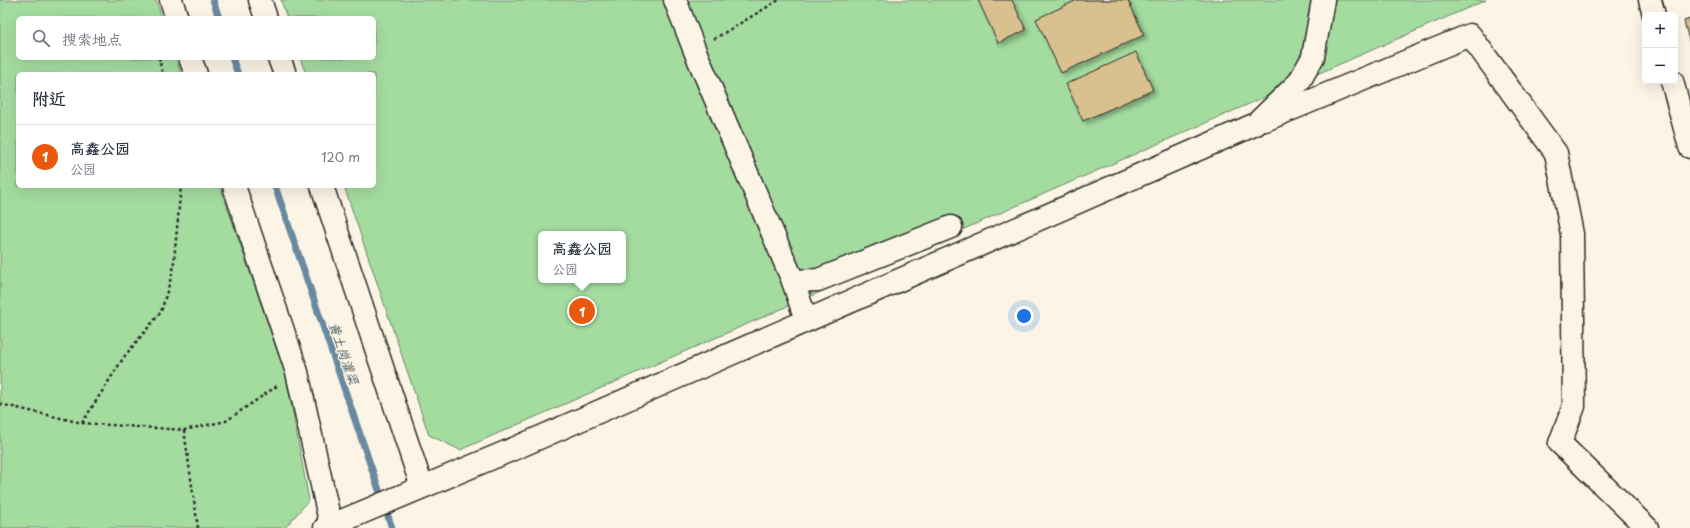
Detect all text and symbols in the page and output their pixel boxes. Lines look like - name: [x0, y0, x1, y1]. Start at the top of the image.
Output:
- map controls: [1642, 12, 1678, 84]
- button: +: [1642, 12, 1678, 48]
- search box: [16, 16, 376, 60]
- icon: search: [30, 27, 52, 49]
- text: 搜索地点: [62, 27, 122, 50]
- button: −: [1642, 48, 1678, 84]
- text: 附近: [32, 85, 66, 111]
- text: 高鑫公园: [70, 136, 130, 159]
- text: 1: [42, 147, 48, 166]
- text: 120 m: [321, 147, 360, 166]
- text: 公园: [70, 159, 96, 178]
- popup: [538, 231, 626, 283]
- text: 高鑫公园: [552, 236, 612, 259]
- text: 公园: [552, 259, 578, 278]
- pin: 1: [569, 296, 595, 326]
- your location: [1014, 306, 1034, 326]
- water label: 黄土岗灌渠: [325, 319, 365, 388]

